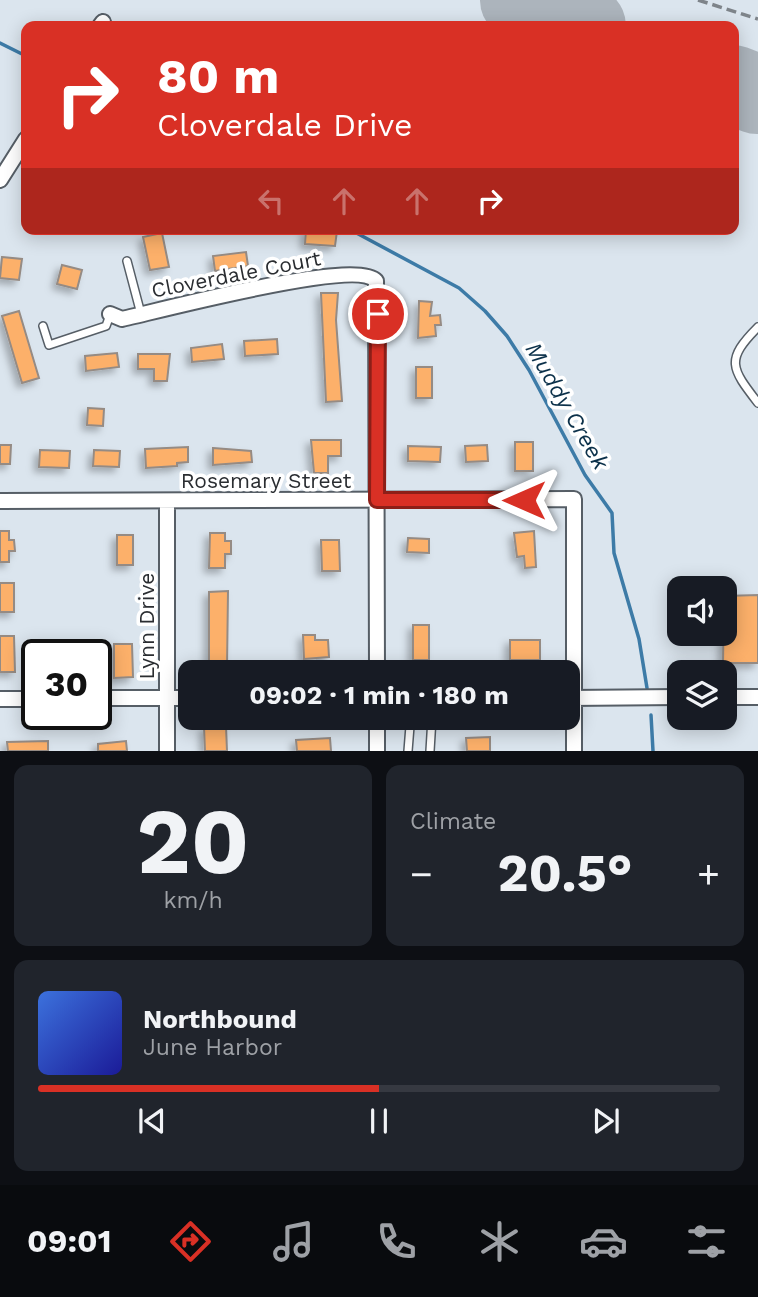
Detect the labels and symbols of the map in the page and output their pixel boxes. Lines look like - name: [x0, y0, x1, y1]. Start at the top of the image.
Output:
- street label: Cloverdale Court: [149, 245, 323, 303]
- pin: [348, 284, 408, 344]
- water label: Muddy Creek: [520, 337, 615, 476]
- position arrow: [487, 463, 561, 537]
- street label: Rosemary Street: [181, 468, 351, 493]
- street label: Lynn Drive: [134, 573, 159, 679]
- speed limit sign: 30: [21, 639, 112, 730]

